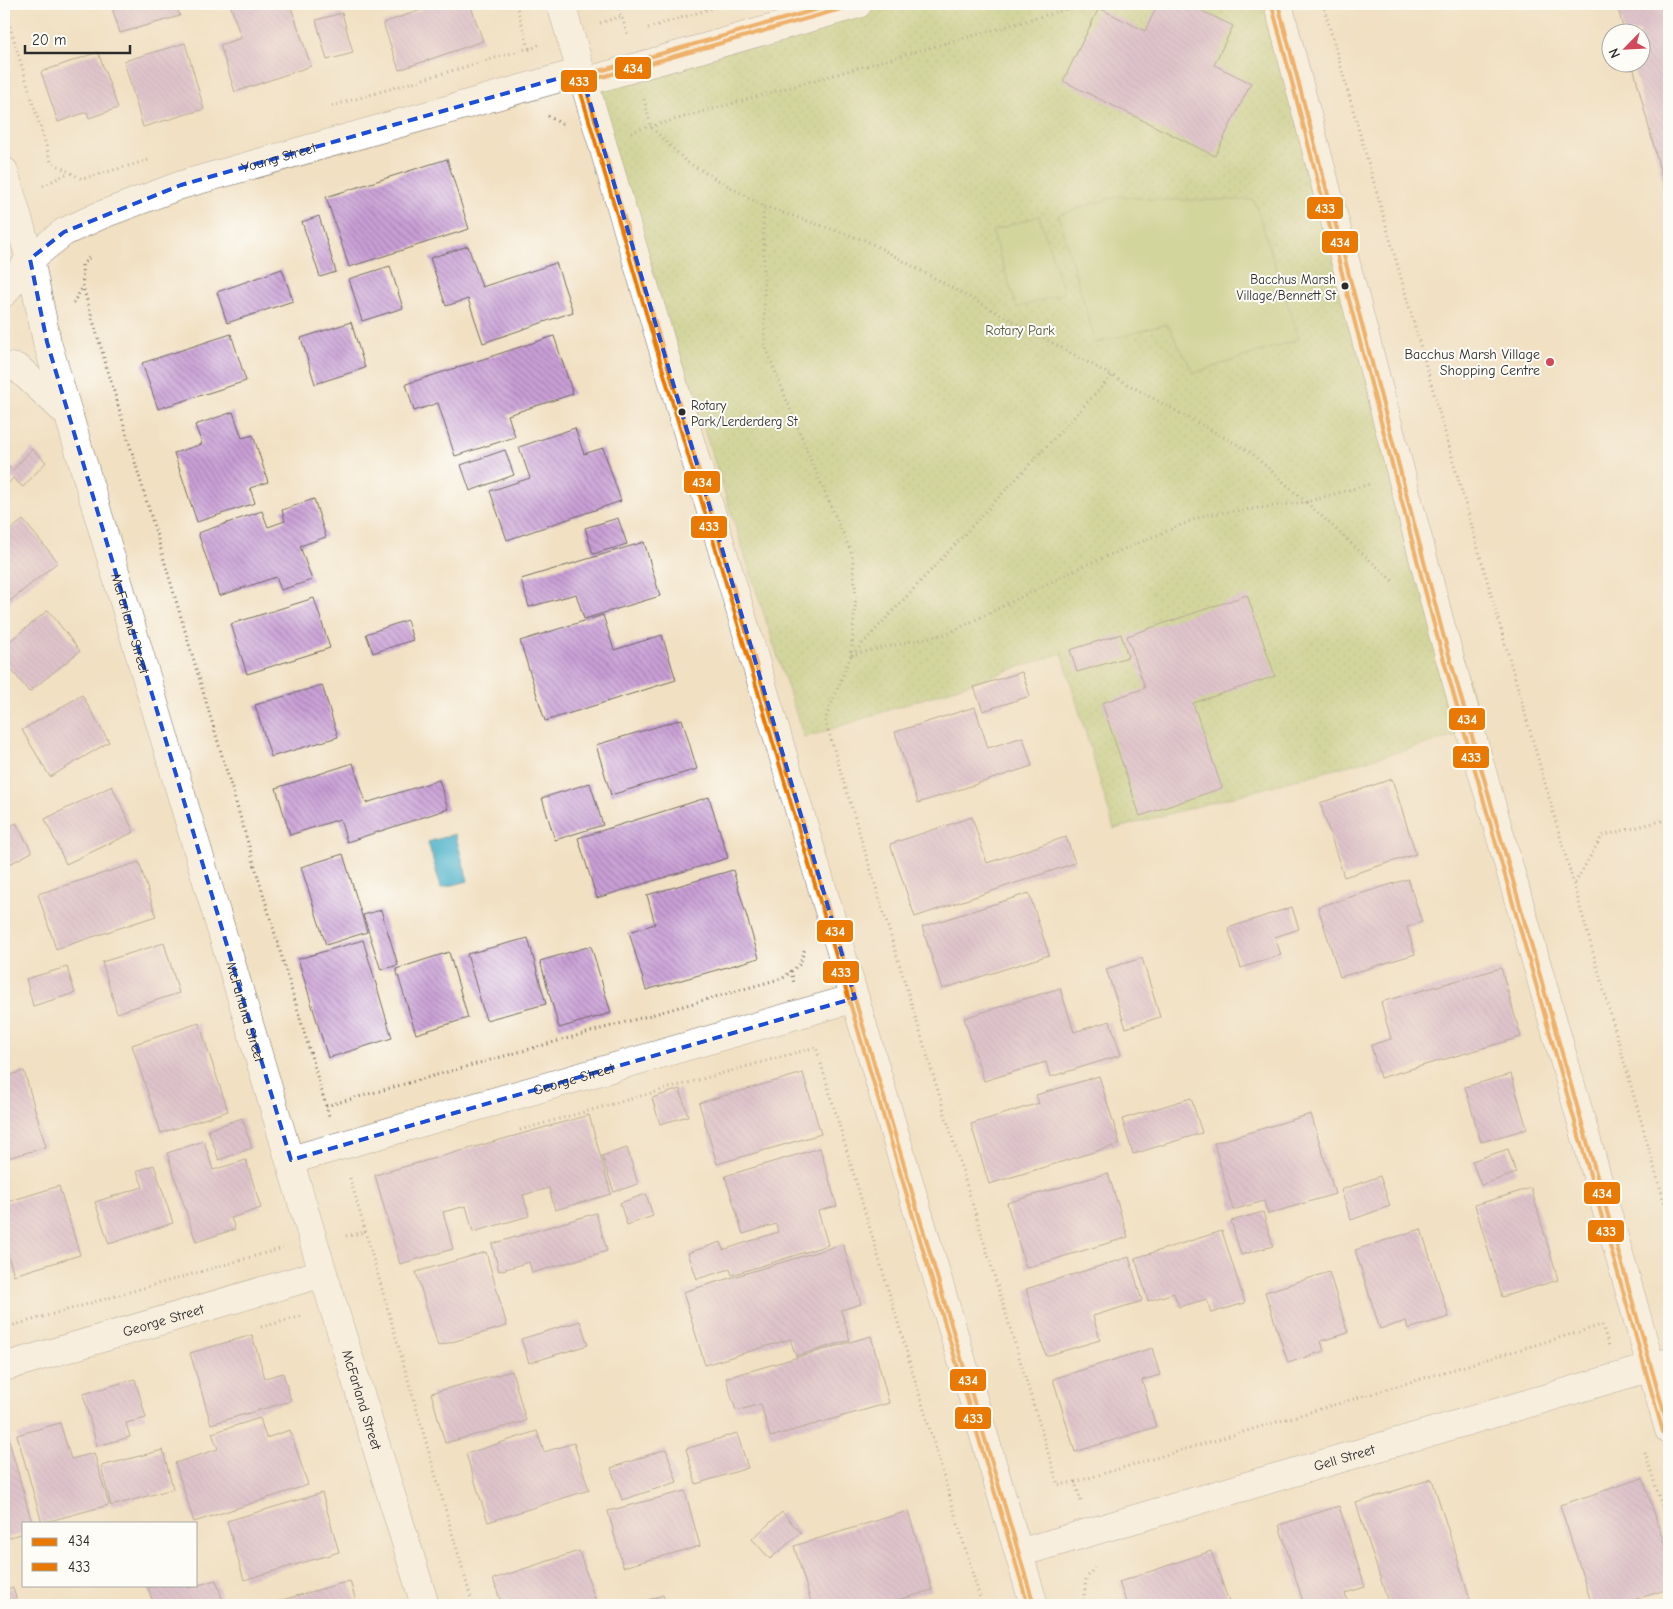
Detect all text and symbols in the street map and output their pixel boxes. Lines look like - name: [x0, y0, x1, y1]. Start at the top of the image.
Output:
- scale bar: [25, 22, 130, 54]
- north arrow: [1600, 22, 1650, 72]
- text: 20 m: [32, 31, 66, 49]
- text: N: [1605, 45, 1624, 61]
- line badge: 434: [614, 56, 652, 80]
- text: 434: [623, 60, 643, 77]
- line badge: 433: [560, 69, 598, 93]
- text: 433: [569, 73, 589, 90]
- street label: Young Street: [239, 138, 319, 176]
- line badge: 433: [1306, 196, 1344, 220]
- text: 433: [1315, 200, 1335, 217]
- line badge: 434: [1321, 230, 1359, 254]
- text: 434: [1330, 234, 1350, 251]
- place label: Bacchus Marsh Village/Bennett St: [1236, 272, 1337, 303]
- marker: Bacchus Marsh Village/Bennett St: [1340, 281, 1350, 291]
- park label: Rotary Park: [985, 322, 1055, 339]
- place label: Bacchus Marsh Village Shopping Centre: [1404, 346, 1540, 379]
- marker: Bacchus Marsh Village Shopping Centre: [1544, 356, 1556, 368]
- place label: Rotary Park/Lerderderg St: [691, 398, 799, 429]
- marker: Rotary Park/Lerderderg St: [677, 407, 687, 417]
- line badge: 434: [683, 470, 721, 494]
- text: 434: [692, 474, 712, 491]
- line badge: 433: [690, 515, 728, 539]
- text: 433: [699, 518, 719, 535]
- street label: McFarland Street: [108, 571, 154, 677]
- line badge: 434: [1448, 707, 1486, 731]
- text: 434: [1457, 711, 1477, 728]
- line badge: 433: [1452, 745, 1490, 769]
- text: 433: [1461, 749, 1481, 766]
- line badge: 434: [816, 919, 854, 943]
- text: 434: [825, 923, 845, 940]
- street label: McFarland Street: [223, 960, 269, 1065]
- line badge: 433: [822, 960, 860, 984]
- text: 433: [831, 964, 851, 981]
- street label: George Street: [531, 1059, 617, 1099]
- line badge: 434: [1583, 1181, 1621, 1205]
- text: 434: [1592, 1185, 1612, 1202]
- line badge: 433: [1587, 1219, 1625, 1243]
- text: 433: [1596, 1223, 1616, 1240]
- street label: George Street: [121, 1300, 207, 1340]
- street label: McFarland Street: [339, 1348, 386, 1453]
- line badge: 434: [949, 1368, 987, 1392]
- text: 434: [958, 1372, 978, 1389]
- line badge: 433: [954, 1406, 992, 1430]
- text: 433: [963, 1410, 983, 1427]
- street label: Gell Street: [1312, 1440, 1378, 1474]
- legend: [22, 1522, 198, 1586]
- text: 434: [68, 1532, 90, 1550]
- text: 433: [68, 1558, 90, 1576]

